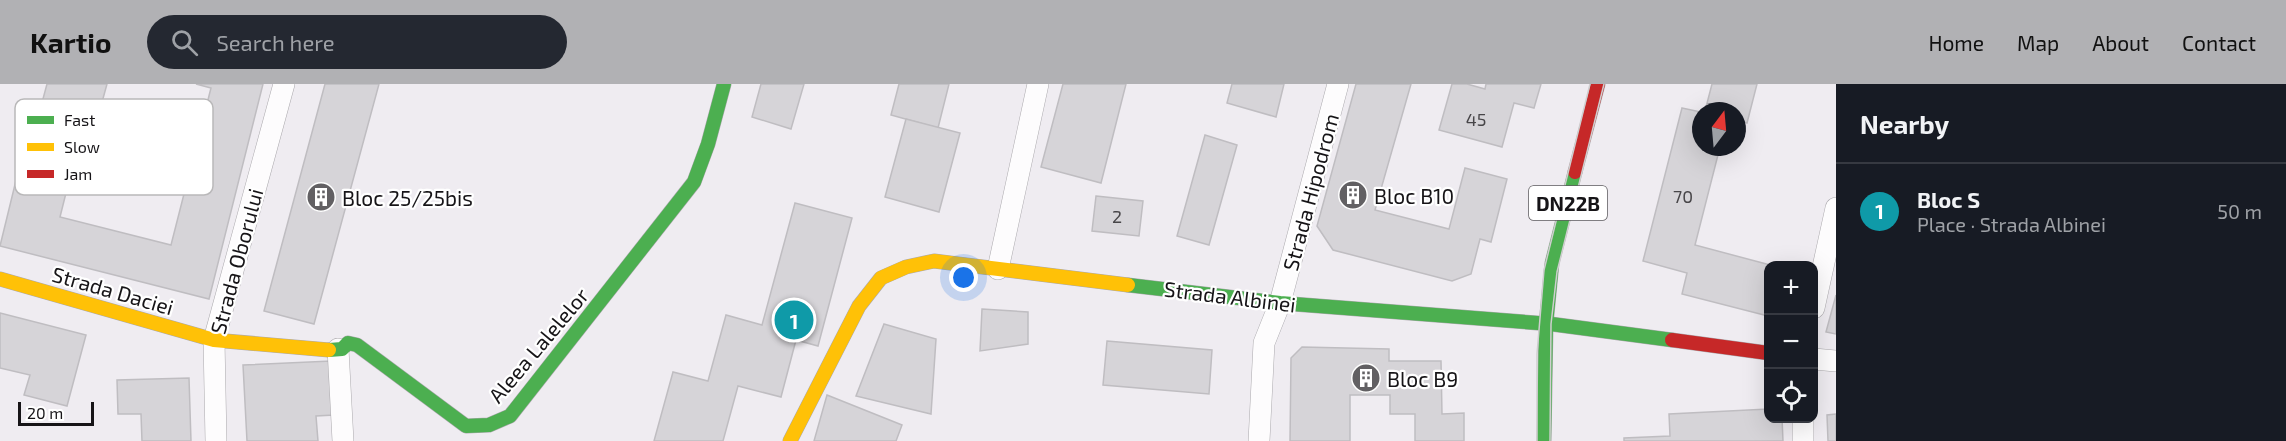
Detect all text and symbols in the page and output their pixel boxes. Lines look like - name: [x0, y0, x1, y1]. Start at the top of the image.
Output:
- search box: [147, 15, 567, 69]
- text: Kartio: [30, 25, 111, 59]
- icon: search: [168, 26, 201, 59]
- text: Search here: [216, 29, 335, 55]
- text: Home: [1928, 30, 1984, 55]
- text: Map: [2017, 30, 2059, 55]
- text: About: [2092, 30, 2149, 55]
- text: Contact: [2182, 30, 2256, 55]
- legend: [15, 99, 213, 195]
- north arrow: [1692, 102, 1746, 156]
- house number: 45: [1466, 108, 1486, 130]
- text: Nearby: [1860, 108, 1949, 139]
- text: Fast: [64, 110, 95, 129]
- street label: Strada Hipodrom: [1277, 111, 1343, 273]
- text: Slow: [64, 137, 100, 156]
- text: Jam: [64, 164, 92, 183]
- building icon: Bloc B10: [1337, 179, 1369, 211]
- building icon: Bloc 25/25bis: [305, 181, 337, 213]
- place label: Bloc B10: [1374, 183, 1454, 208]
- place label: Bloc 25/25bis: [342, 185, 473, 210]
- house number: 70: [1673, 185, 1693, 207]
- street label: Strada Oborului: [205, 186, 267, 336]
- road number: DN22B: [1529, 186, 1607, 220]
- text: Bloc S: [1917, 186, 1980, 212]
- text: 1: [1875, 199, 1884, 223]
- text: 50 m: [2217, 199, 2262, 223]
- house number: 2: [1112, 205, 1122, 227]
- text: Place · Strada Albinei: [1917, 212, 2106, 236]
- street label: Strada Daciei: [49, 261, 177, 319]
- map controls: [1764, 261, 1818, 423]
- button: +: [1764, 261, 1818, 315]
- your location: [949, 263, 978, 292]
- street label: Strada Albinei: [1163, 276, 1297, 316]
- street label: Aleea Lalelelor: [483, 282, 594, 407]
- pin: 1: [774, 298, 814, 342]
- button: −: [1764, 315, 1818, 369]
- building icon: Bloc B9: [1350, 362, 1382, 394]
- place label: Bloc B9: [1387, 366, 1458, 391]
- button: locate: [1764, 369, 1818, 423]
- scale bar: [18, 399, 94, 426]
- text: 20 m: [27, 403, 63, 422]

